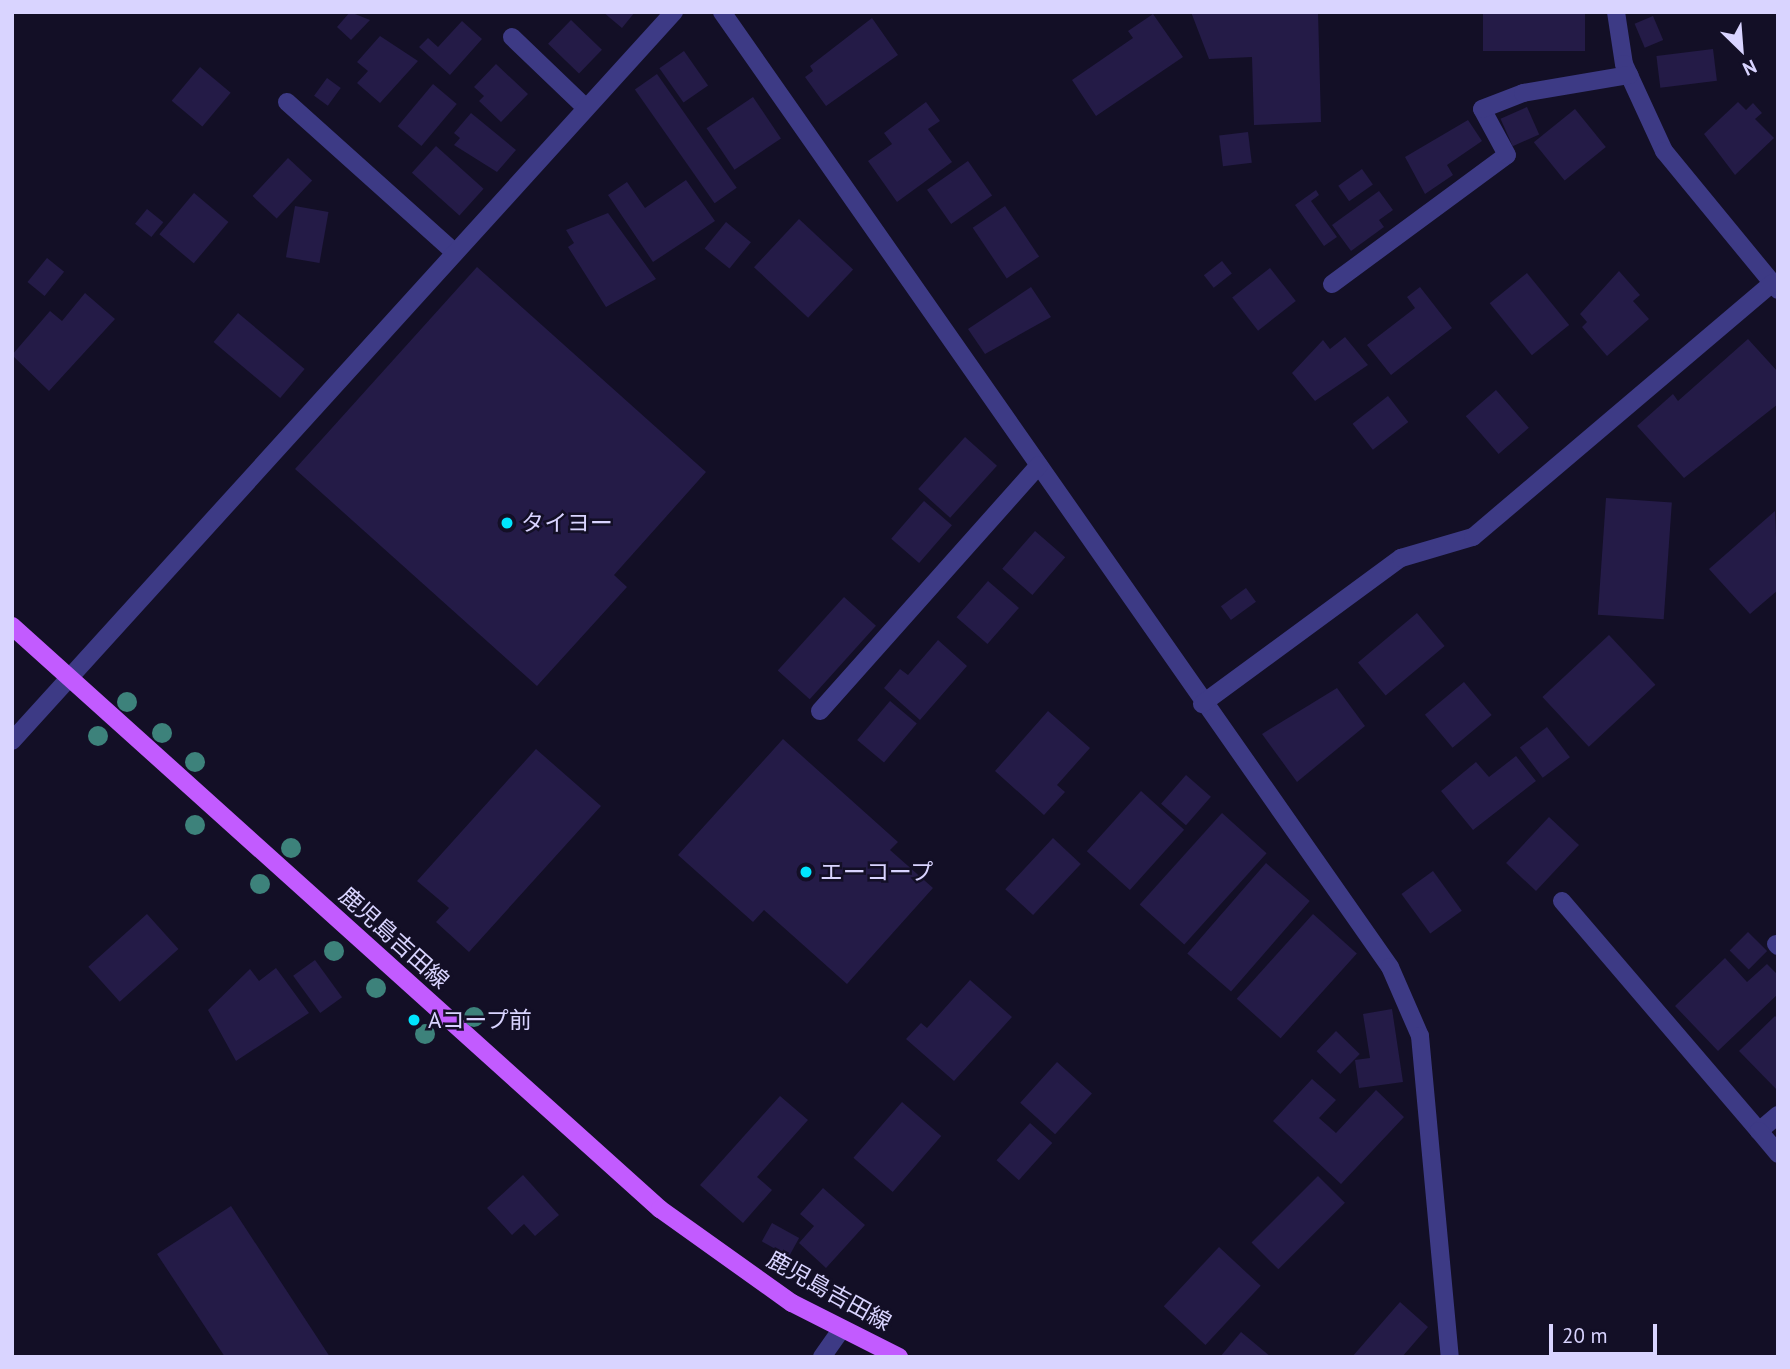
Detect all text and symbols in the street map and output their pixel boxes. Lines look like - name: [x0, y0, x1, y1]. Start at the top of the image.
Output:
- north arrow: [1706, 14, 1776, 84]
- text: N: [1739, 55, 1761, 82]
- place label: タイヨー: [521, 509, 613, 537]
- marker: タイヨー: [499, 515, 515, 531]
- place label: エーコープ: [820, 858, 935, 886]
- marker: エーコープ: [798, 864, 814, 880]
- street label: 鹿児島吉田線: [333, 882, 455, 994]
- place label: Aコープ前: [428, 1006, 533, 1034]
- marker: Aコープ前: [406, 1012, 422, 1028]
- street label: 鹿児島吉田線: [762, 1245, 896, 1337]
- scale bar: [1552, 1310, 1660, 1354]
- text: 20 m: [1562, 1322, 1608, 1349]

